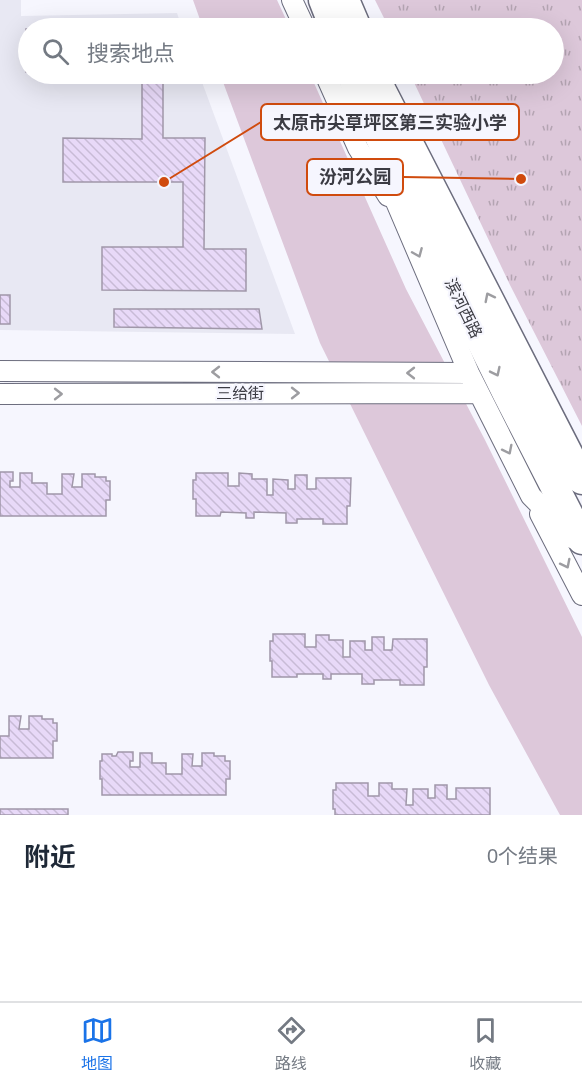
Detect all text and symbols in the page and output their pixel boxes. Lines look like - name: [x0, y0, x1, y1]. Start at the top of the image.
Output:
- search box: [18, 18, 564, 84]
- icon: search: [39, 35, 72, 68]
- text: 搜索地点: [87, 41, 175, 66]
- callout: 太原市尖草坪区第三实验小学: [261, 104, 519, 140]
- text: 太原市尖草坪区第三实验小学: [273, 113, 507, 133]
- callout: 汾河公园: [307, 159, 403, 195]
- text: 汾河公园: [319, 167, 391, 187]
- one-way arrow: [410, 247, 422, 258]
- street label: 滨河西路: [442, 276, 485, 341]
- one-way arrow: [485, 293, 496, 303]
- one-way arrow: [488, 365, 500, 376]
- one-way arrow: [211, 366, 220, 378]
- one-way arrow: [406, 367, 415, 379]
- street label: 三给街: [216, 385, 264, 402]
- one-way arrow: [291, 387, 300, 399]
- one-way arrow: [54, 388, 63, 400]
- one-way arrow: [500, 443, 512, 454]
- one-way arrow: [559, 558, 570, 568]
- text: 附近: [24, 842, 76, 872]
- text: 0个结果: [487, 845, 558, 867]
- tab: 地图: [81, 1014, 114, 1074]
- tab: 路线: [275, 1014, 308, 1074]
- tab: 收藏: [469, 1014, 502, 1074]

